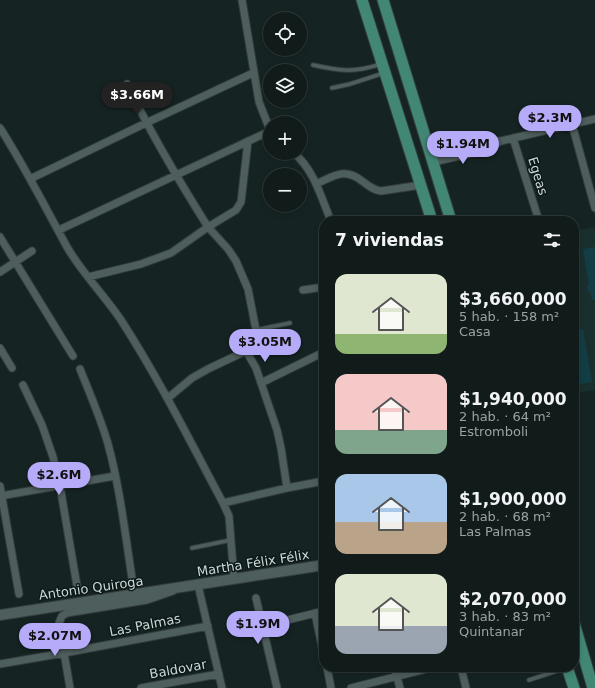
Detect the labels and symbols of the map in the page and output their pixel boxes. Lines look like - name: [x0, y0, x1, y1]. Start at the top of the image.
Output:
- pin: $3.66M: [104, 82, 170, 116]
- pin: $2.3M: [522, 105, 578, 139]
- pin: $1.94M: [430, 131, 496, 165]
- street label: Egeas: [525, 155, 551, 197]
- pin: $3.05M: [232, 329, 298, 363]
- pin: $2.6M: [31, 462, 87, 496]
- street label: Martha Félix Félix: [196, 547, 311, 579]
- street label: Antonio Quiroga: [38, 573, 144, 603]
- street label: Las Palmas: [108, 611, 182, 639]
- pin: $1.9M: [230, 611, 286, 645]
- pin: $2.07M: [22, 623, 88, 657]
- street label: Baldovar: [148, 656, 208, 681]

